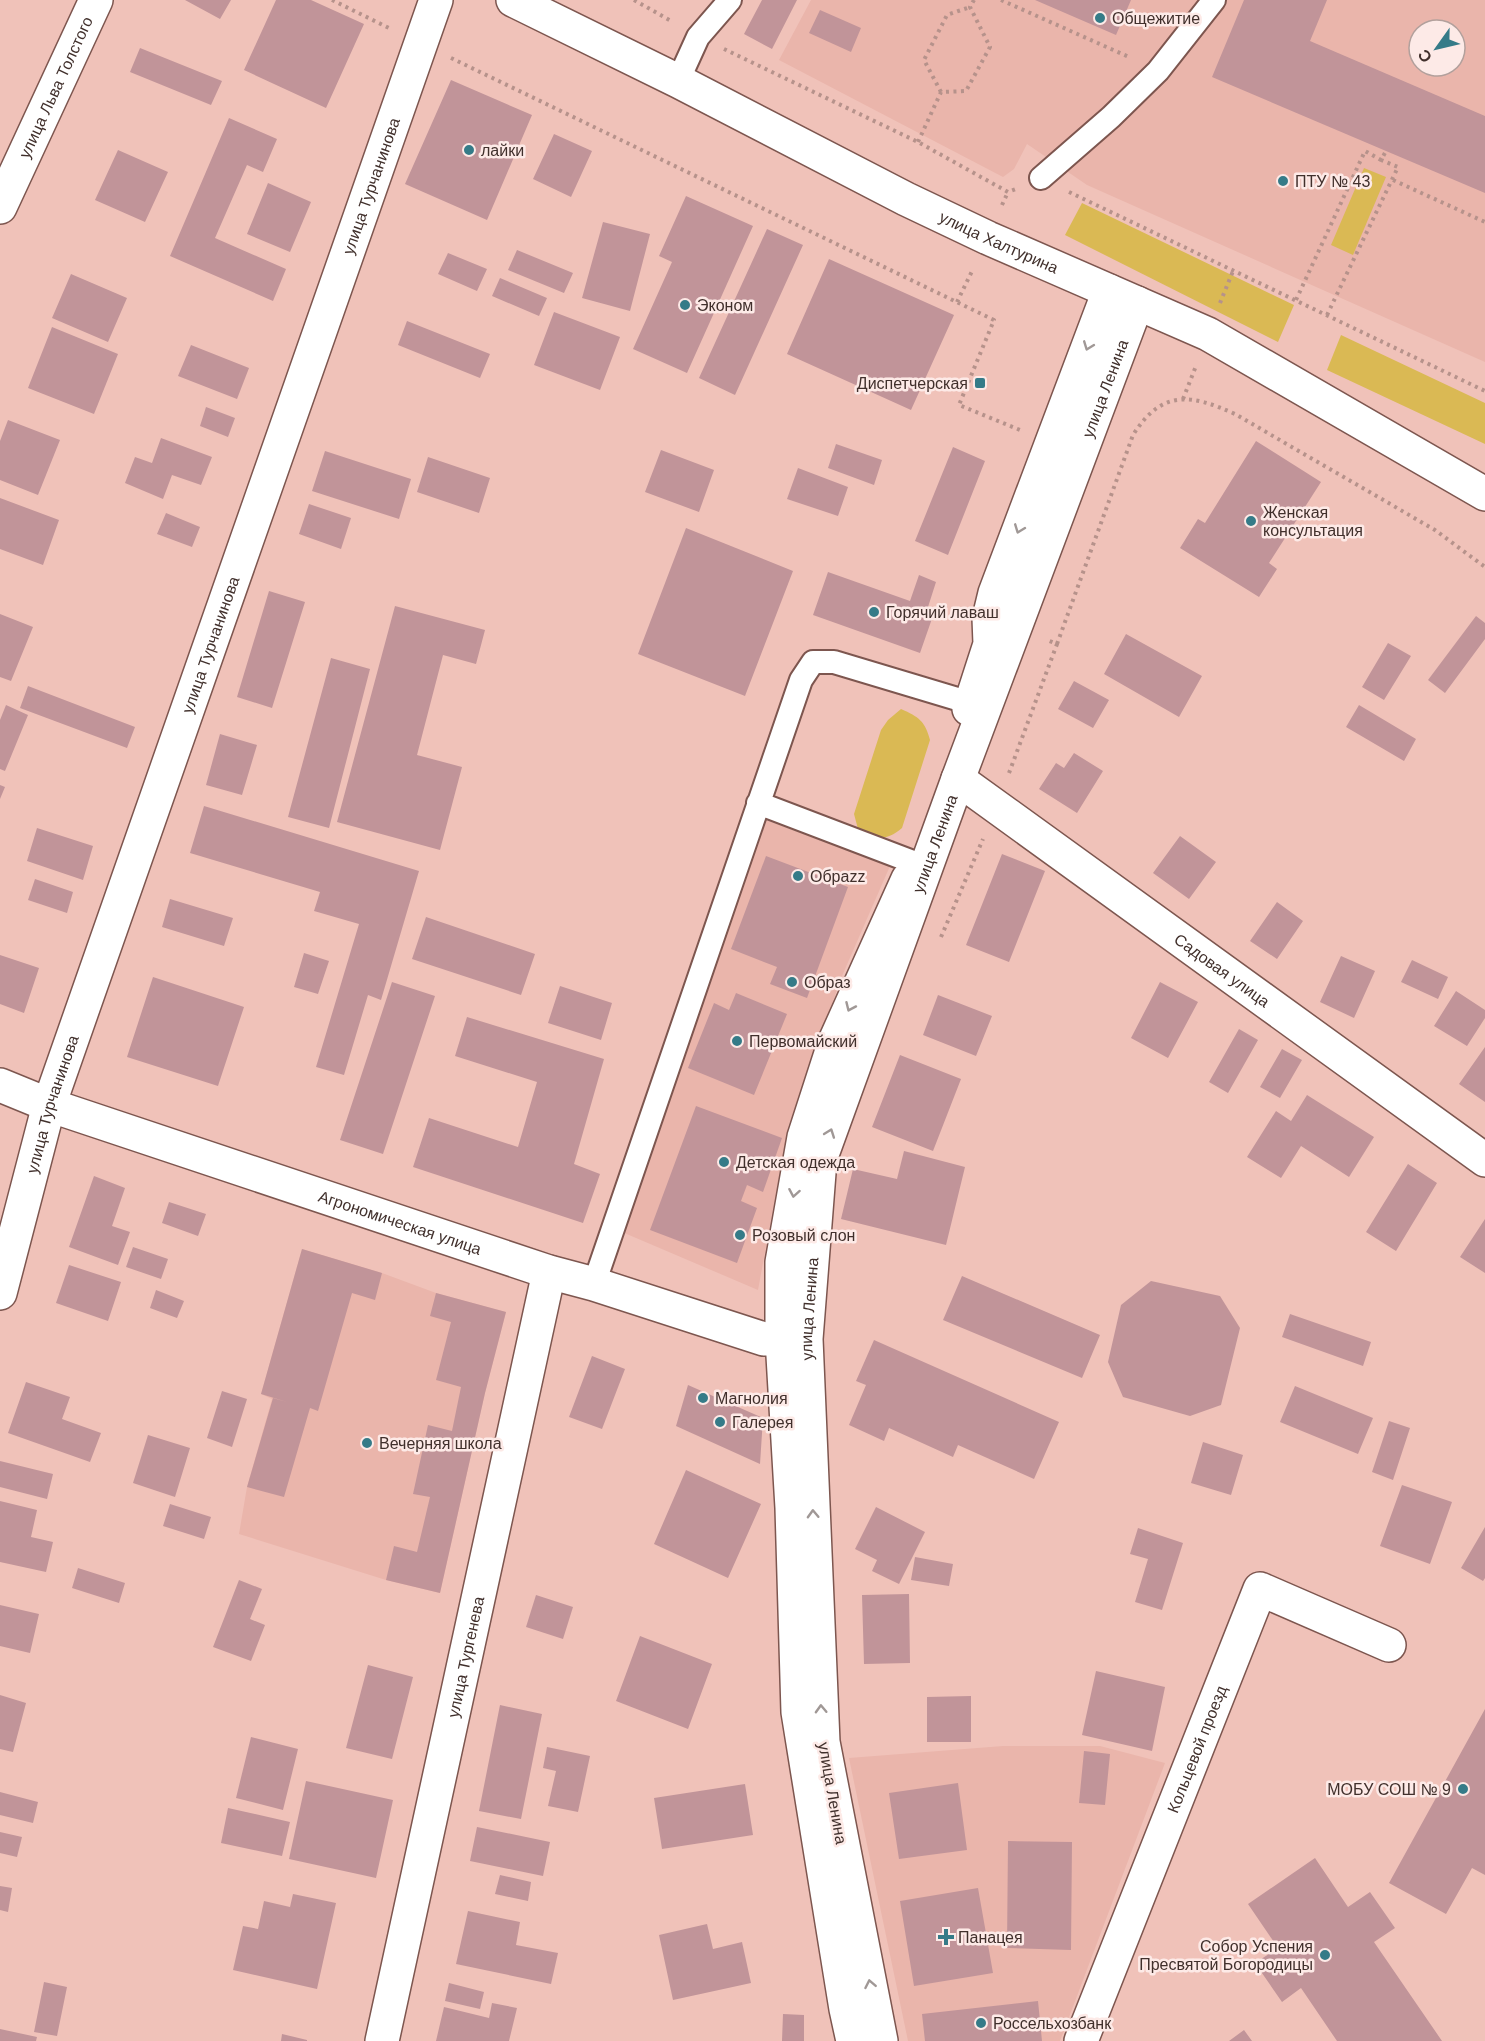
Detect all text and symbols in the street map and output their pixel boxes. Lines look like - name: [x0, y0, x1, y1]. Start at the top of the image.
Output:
- place label: Общежитие: [1112, 10, 1200, 27]
- marker: Общежитие: [1093, 11, 1107, 25]
- street label: улица Льва Толстого: [16, 14, 96, 161]
- north arrow: [1407, 18, 1467, 78]
- text: С: [1414, 46, 1435, 66]
- street label: улица Турчанинова: [340, 115, 403, 257]
- place label: лайки: [481, 142, 524, 159]
- marker: лайки: [462, 143, 476, 157]
- place label: ПТУ № 43: [1295, 173, 1370, 190]
- marker: ПТУ № 43: [1276, 174, 1290, 188]
- street label: улица Халтурина: [937, 208, 1061, 277]
- place label: Эконом: [697, 297, 753, 314]
- marker: Эконом: [678, 298, 692, 312]
- street label: улица Ленина: [1079, 337, 1132, 440]
- one-way arrow: [1083, 340, 1095, 351]
- place label: Диспетчерская: [857, 375, 968, 392]
- marker: Диспетчерская: [973, 376, 987, 390]
- place label: Женская консультация: [1263, 504, 1363, 539]
- marker: Женская консультация: [1244, 514, 1258, 528]
- one-way arrow: [1014, 523, 1027, 533]
- street label: улица Турчанинова: [179, 574, 242, 715]
- place label: Горячий лаваш: [886, 604, 999, 621]
- marker: Горячий лаваш: [867, 605, 881, 619]
- street label: улица Ленина: [909, 792, 961, 895]
- place label: Обраzz: [810, 868, 865, 885]
- marker: Обраzz: [791, 869, 805, 883]
- street label: Садовая улица: [1171, 930, 1273, 1011]
- place label: Образ: [804, 974, 851, 991]
- marker: Образ: [785, 975, 799, 989]
- one-way arrow: [845, 1001, 857, 1012]
- street label: улица Турчанинова: [24, 1033, 82, 1175]
- place label: Первомайский: [749, 1033, 857, 1050]
- marker: Первомайский: [730, 1034, 744, 1048]
- one-way arrow: [822, 1128, 835, 1139]
- place label: Детская одежда: [736, 1154, 855, 1171]
- marker: Детская одежда: [717, 1155, 731, 1169]
- street label: Агрономическая улица: [316, 1188, 484, 1258]
- one-way arrow: [788, 1188, 801, 1198]
- place label: Розовый слон: [752, 1227, 855, 1244]
- marker: Розовый слон: [733, 1228, 747, 1242]
- street label: улица Ленина: [798, 1257, 821, 1361]
- place label: Магнолия: [715, 1390, 788, 1407]
- marker: Магнолия: [696, 1391, 710, 1405]
- place label: Галерея: [732, 1414, 793, 1431]
- marker: Галерея: [713, 1415, 727, 1429]
- place label: Вечерняя школа: [379, 1435, 502, 1452]
- marker: Вечерняя школа: [360, 1436, 374, 1450]
- one-way arrow: [807, 1510, 820, 1519]
- street label: улица Тургенева: [444, 1595, 487, 1719]
- street label: Кольцевой проезд: [1164, 1683, 1230, 1815]
- one-way arrow: [815, 1705, 828, 1714]
- street label: улица Ленина: [815, 1741, 850, 1846]
- place label: МОБУ СОШ № 9: [1327, 1781, 1451, 1798]
- marker: МОБУ СОШ № 9: [1456, 1782, 1470, 1796]
- place label: Панацея: [958, 1929, 1023, 1946]
- marker: Панацея: [939, 1930, 953, 1944]
- place label: Собор Успения Пресвятой Богородицы: [1139, 1938, 1313, 1973]
- marker: Собор Успения Пресвятой Богородицы: [1318, 1948, 1332, 1962]
- one-way arrow: [864, 1979, 877, 1989]
- place label: Россельхозбанк: [993, 2015, 1112, 2032]
- marker: Россельхозбанк: [974, 2016, 988, 2030]

